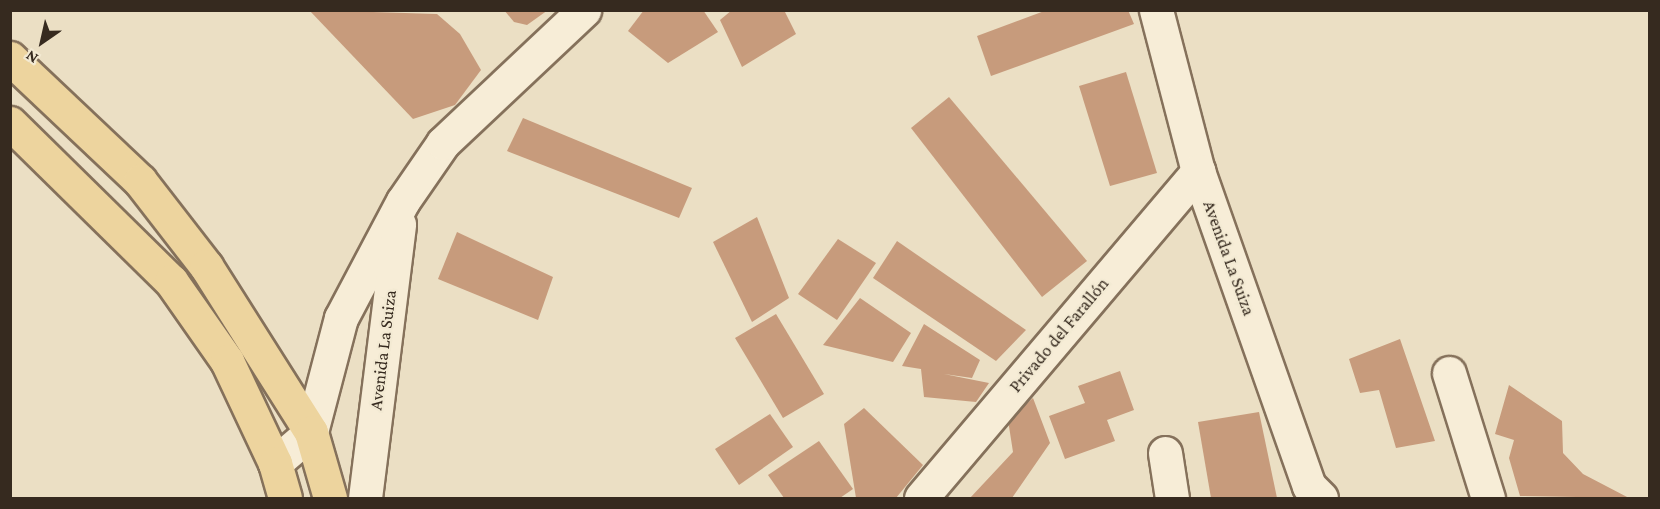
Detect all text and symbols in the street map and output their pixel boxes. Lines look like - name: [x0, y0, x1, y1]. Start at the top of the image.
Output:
- north arrow: [12, 12, 72, 72]
- text: N: [22, 47, 41, 67]
- street label: Avenida La Suiza: [1198, 198, 1260, 318]
- street label: Privado del Farallón: [1005, 273, 1113, 397]
- street label: Avenida La Suiza: [365, 289, 401, 411]

